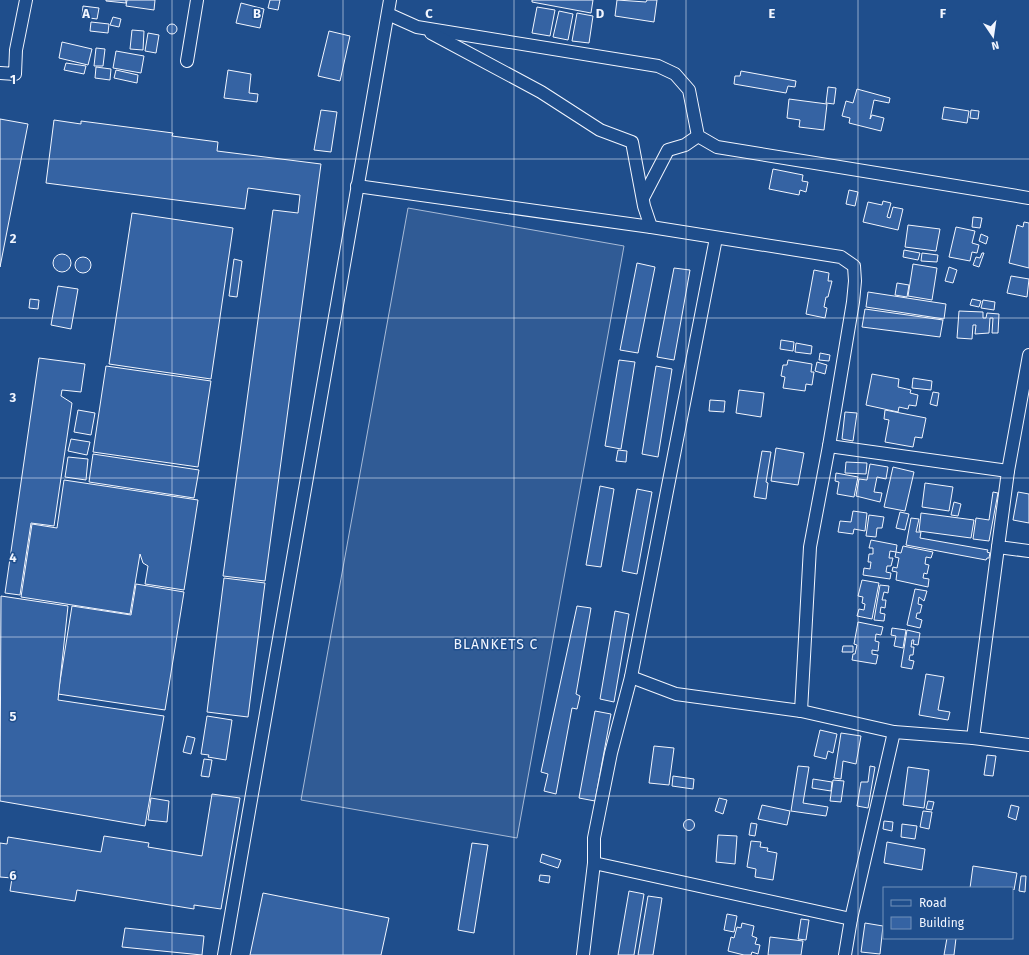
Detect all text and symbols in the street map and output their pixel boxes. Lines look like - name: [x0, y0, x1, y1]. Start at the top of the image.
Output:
- text: A: [81, 6, 90, 21]
- text: B: [253, 6, 261, 21]
- text: C: [425, 6, 433, 21]
- text: D: [596, 6, 605, 21]
- text: E: [769, 6, 776, 21]
- text: F: [940, 6, 947, 21]
- north arrow: [973, 16, 1013, 56]
- text: N: [990, 38, 1000, 52]
- text: 1: [10, 72, 16, 87]
- text: 2: [10, 231, 17, 246]
- text: 3: [9, 390, 17, 405]
- text: 4: [9, 550, 17, 565]
- district label: BLANKETS C: [454, 636, 538, 653]
- text: 5: [10, 709, 17, 724]
- text: 6: [9, 868, 17, 883]
- legend: [883, 887, 1013, 939]
- text: Road: [919, 896, 947, 910]
- text: Building: [919, 916, 965, 930]

